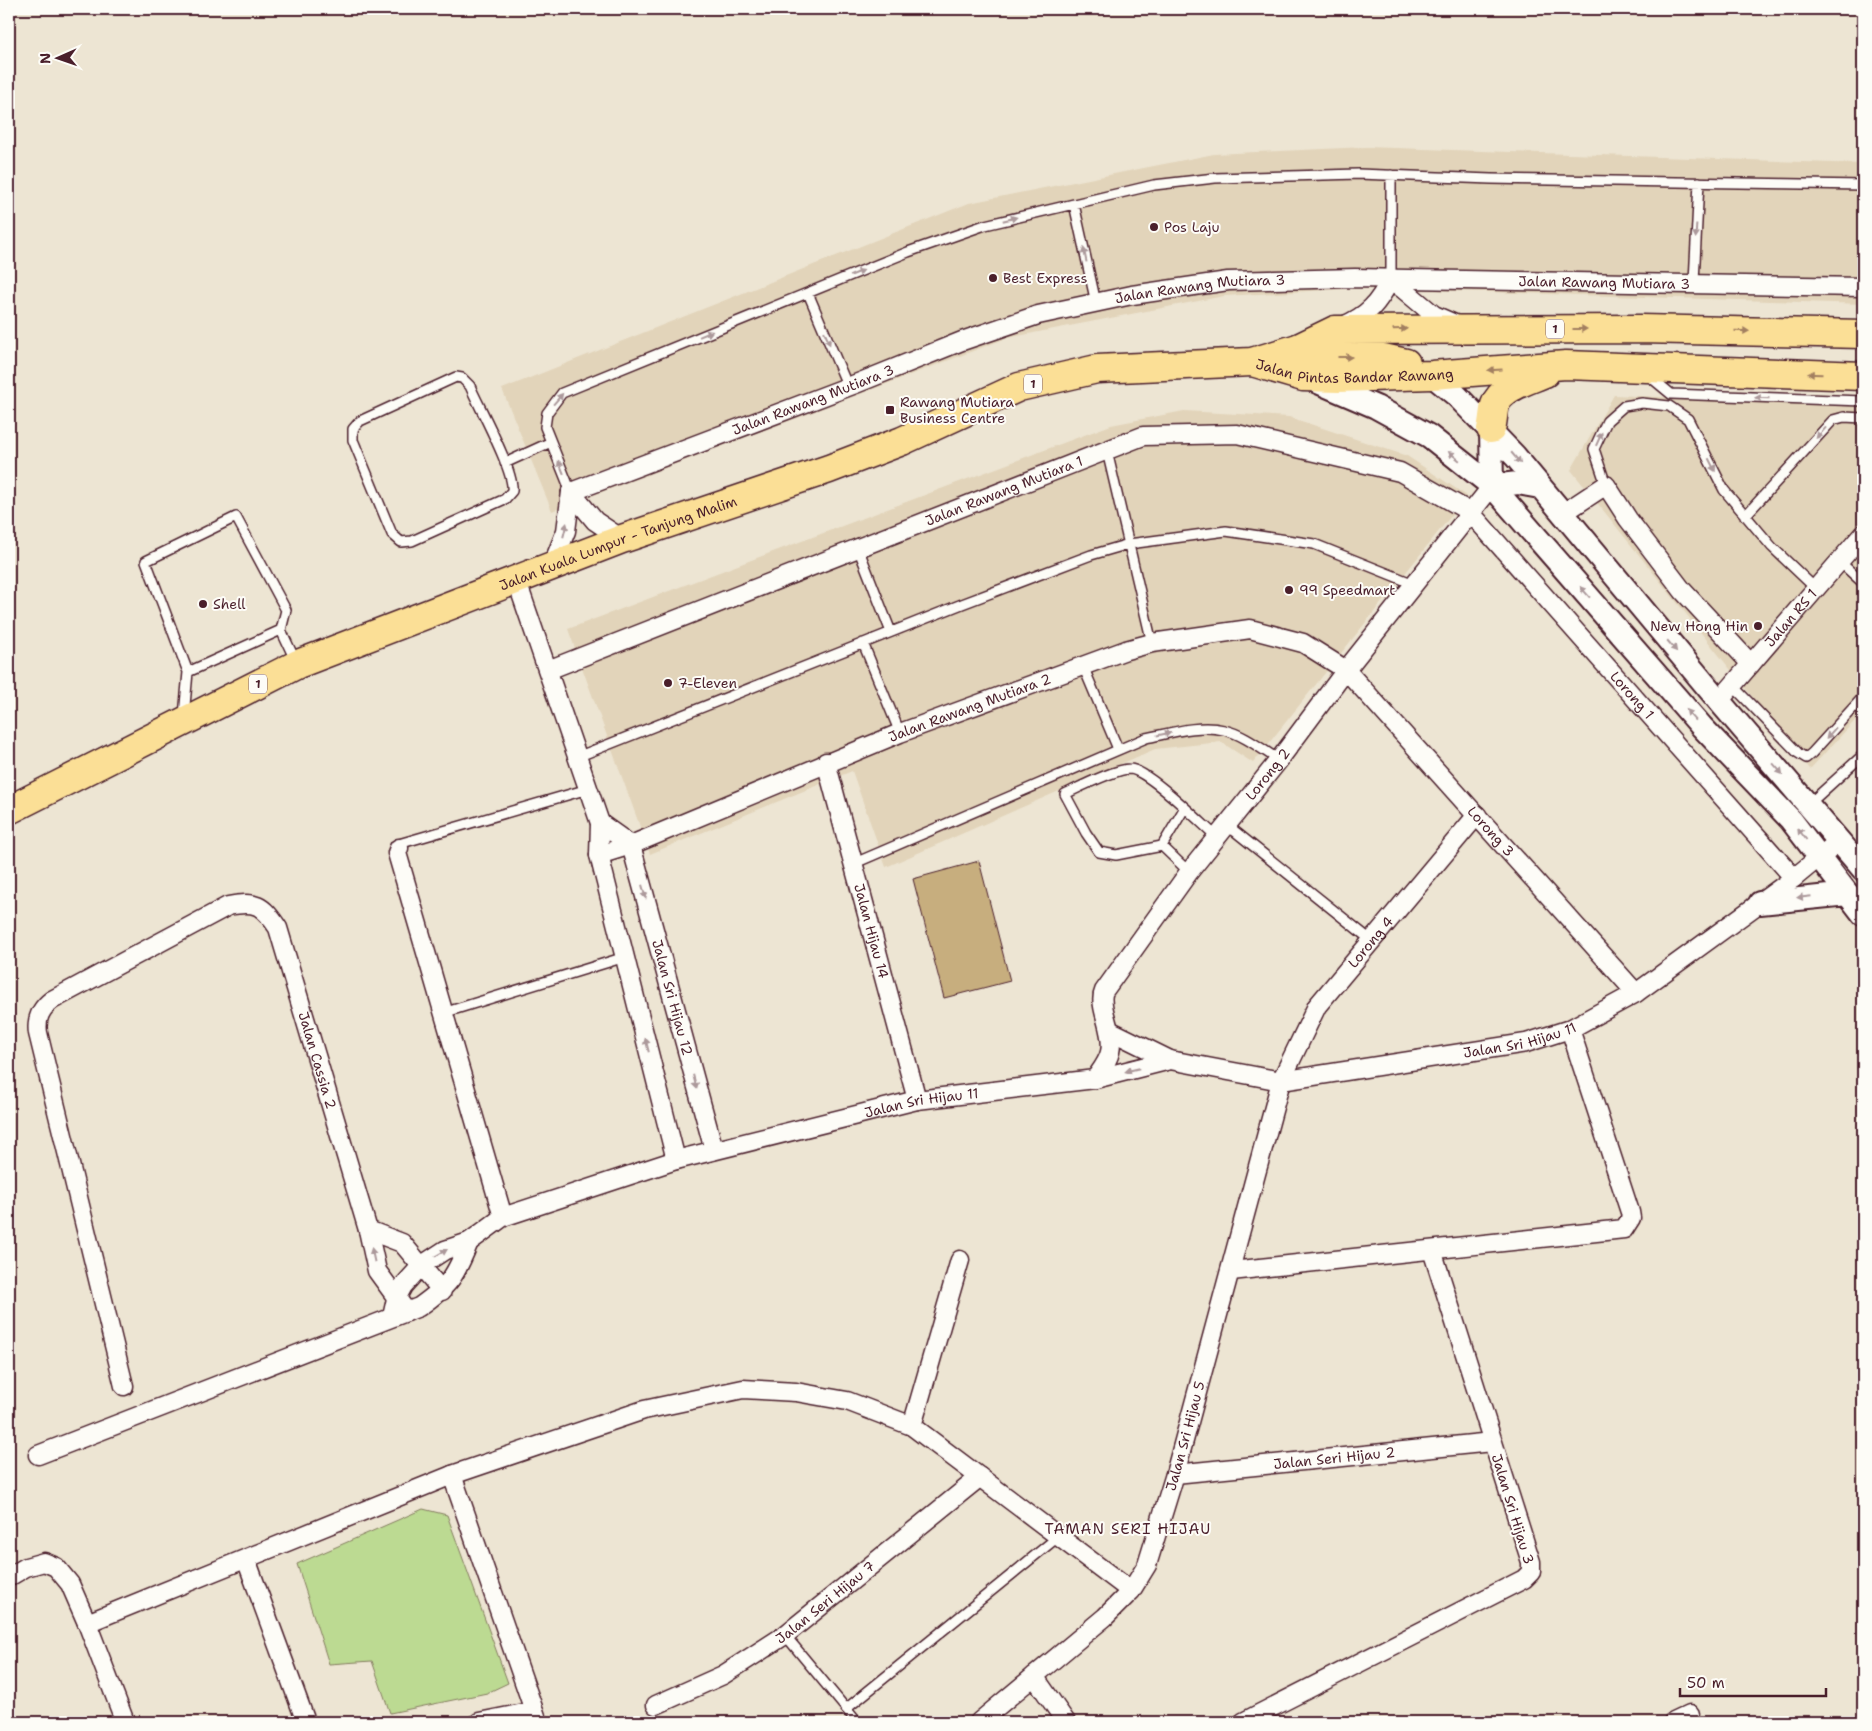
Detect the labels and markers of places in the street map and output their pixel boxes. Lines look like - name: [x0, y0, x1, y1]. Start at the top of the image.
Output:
- place label: Pos Laju: [1164, 218, 1220, 236]
- marker: Pos Laju: [1148, 221, 1160, 233]
- place label: Best Express: [1003, 269, 1087, 287]
- marker: Best Express: [987, 272, 999, 284]
- place label: Rawang Mutiara Business Centre: [900, 393, 1014, 427]
- marker: Rawang Mutiara Business Centre: [884, 404, 896, 416]
- place label: 99 Speedmart: [1299, 581, 1395, 599]
- marker: 99 Speedmart: [1283, 584, 1295, 596]
- place label: Shell: [213, 595, 246, 613]
- marker: Shell: [197, 598, 209, 610]
- place label: New Hong Hin: [1650, 617, 1748, 635]
- marker: New Hong Hin: [1752, 620, 1764, 632]
- place label: 7-Eleven: [678, 674, 737, 692]
- marker: 7-Eleven: [662, 677, 674, 689]

